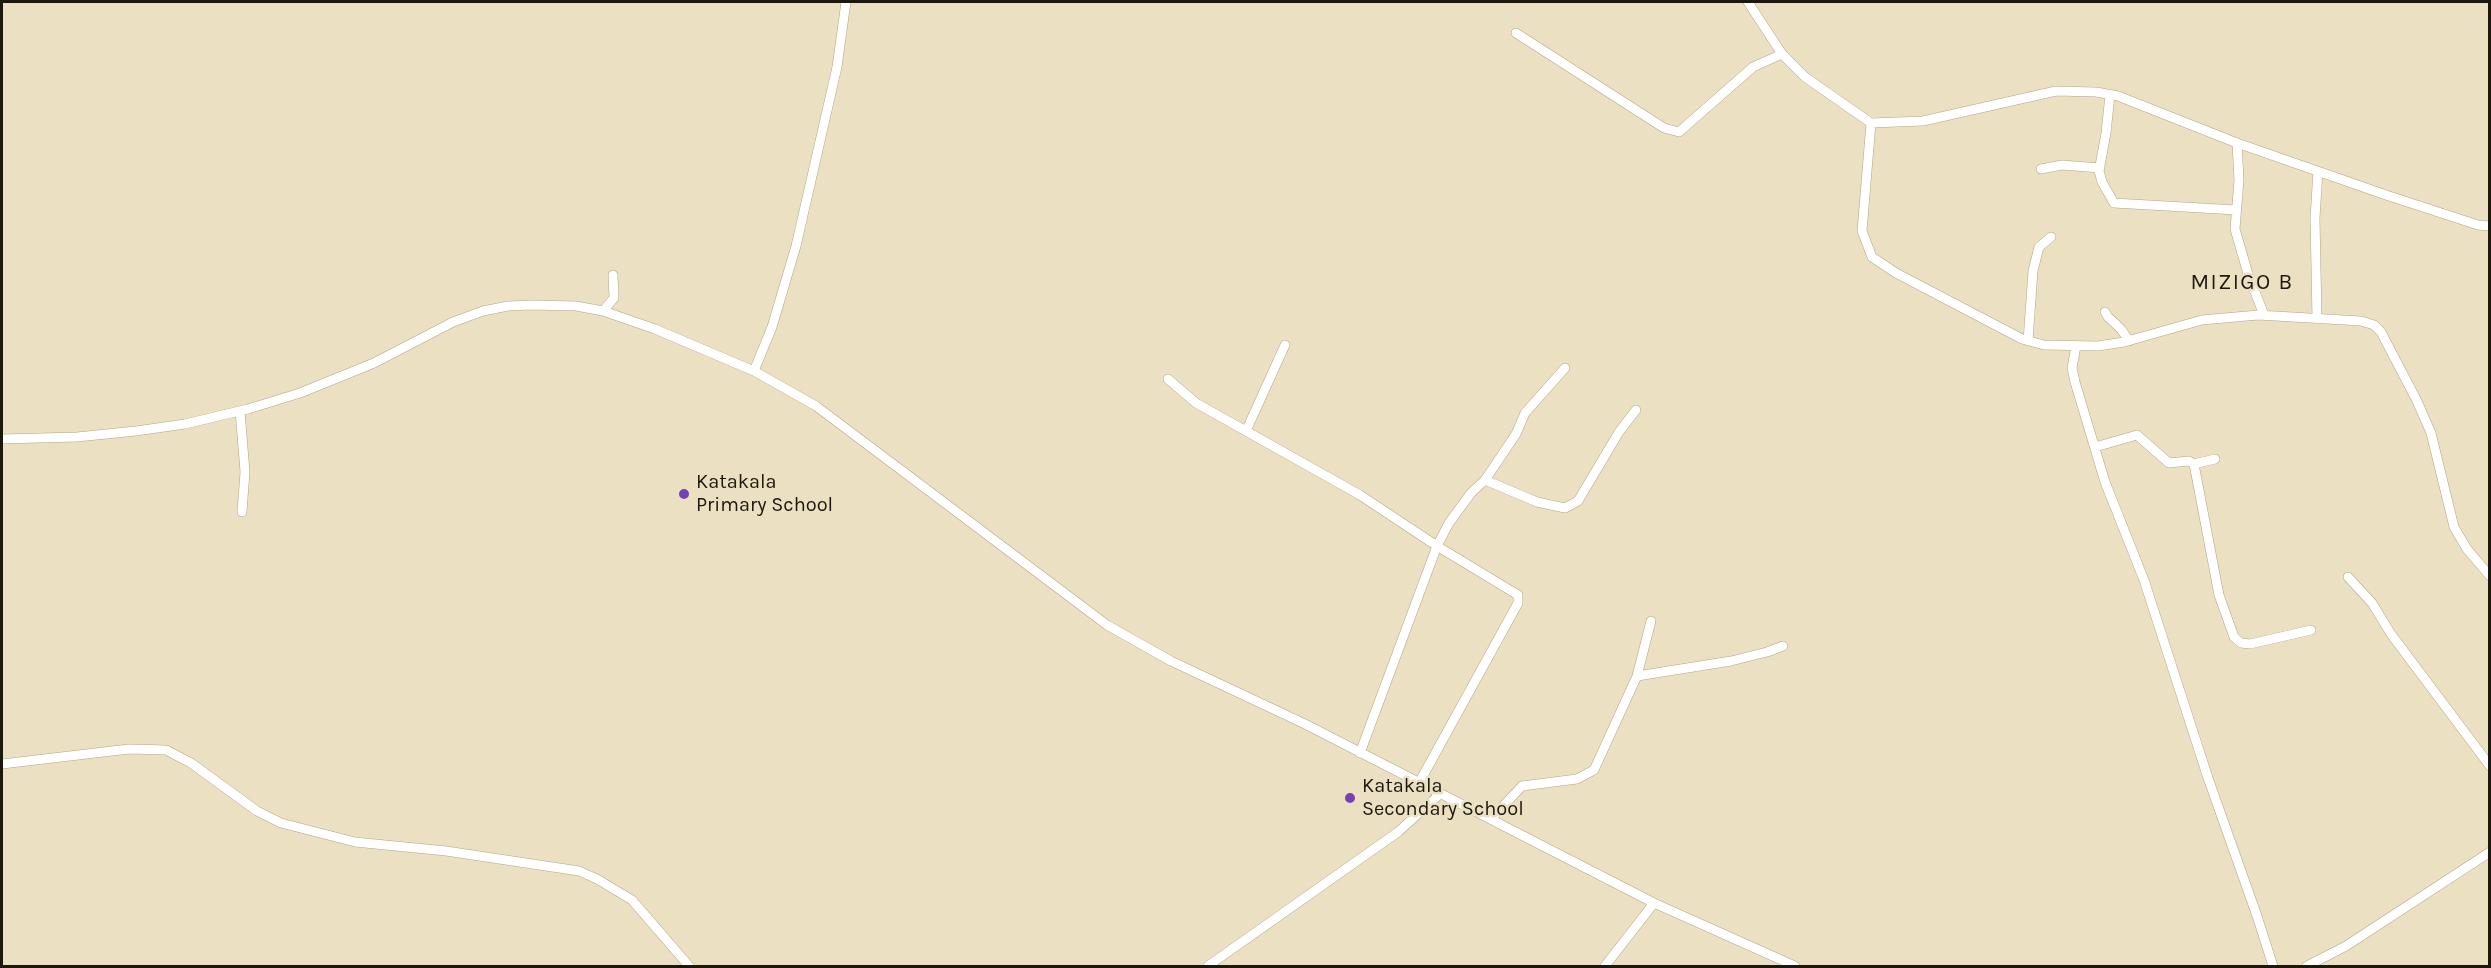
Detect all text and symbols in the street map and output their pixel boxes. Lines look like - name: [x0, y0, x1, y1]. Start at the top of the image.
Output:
- district label: MIZIGO B: [2190, 270, 2294, 296]
- place label: Katakala Primary School: [696, 470, 833, 517]
- marker: Katakala Primary School: [677, 487, 691, 501]
- place label: Katakala Secondary School: [1362, 774, 1524, 821]
- marker: Katakala Secondary School: [1343, 791, 1357, 805]

